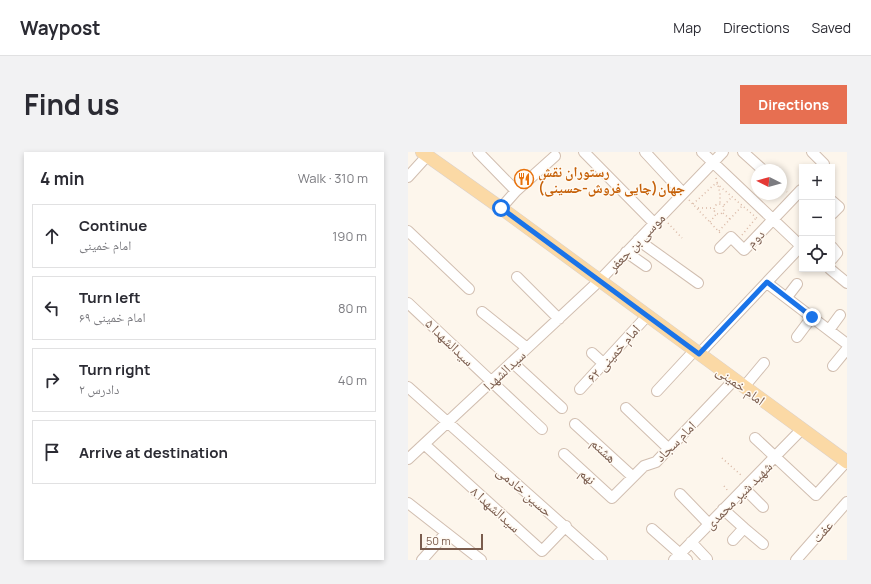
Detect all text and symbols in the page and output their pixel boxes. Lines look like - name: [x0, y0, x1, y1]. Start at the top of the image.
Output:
- text: Waypost: [20, 15, 100, 41]
- text: Map: [673, 18, 701, 37]
- text: Directions: [723, 18, 790, 37]
- text: Saved: [812, 18, 851, 37]
- text: Find us: [24, 85, 119, 123]
- button: Directions: [740, 85, 847, 124]
- place label: رستوران نقش جهان(چایی فروش-حسینی): [538, 162, 685, 197]
- north arrow: [751, 164, 787, 200]
- map controls: [799, 164, 835, 272]
- button: +: [799, 164, 835, 200]
- text: 4 min: [40, 167, 84, 190]
- restaurant icon: رستوران نقش جهان(چایی فروش-حسینی): [513, 168, 535, 190]
- text: Walk · 310 m: [298, 169, 368, 187]
- route start: [492, 199, 510, 217]
- button: −: [799, 200, 835, 236]
- street label: موسی بن جعفر: [602, 208, 669, 276]
- text: Continue: [79, 215, 147, 236]
- street label: دوم: [741, 224, 769, 252]
- icon: ahead: [41, 225, 63, 247]
- text: 190 m: [332, 227, 367, 245]
- text: امام خمینی: [79, 236, 131, 254]
- button: locate: [799, 236, 835, 272]
- text: Turn left: [79, 287, 141, 308]
- icon: left: [41, 297, 63, 319]
- text: 80 m: [338, 299, 367, 317]
- text: امام خمینی ۶۹: [79, 308, 146, 326]
- route end: [803, 308, 821, 326]
- street label: سیدالشهدا ۵: [422, 314, 478, 370]
- street label: امام خمینی ۶۲: [582, 320, 645, 387]
- street label: سیدالشهدا: [479, 345, 529, 395]
- text: Turn right: [79, 359, 150, 380]
- street label: امام خمینی: [712, 361, 769, 410]
- icon: right: [41, 369, 63, 391]
- text: 40 m: [338, 371, 367, 389]
- text: دادرس ۲: [79, 380, 120, 398]
- street label: امام سجاد: [650, 416, 700, 466]
- street label: هشتم: [586, 433, 621, 468]
- icon: arrive: [41, 441, 63, 463]
- text: Arrive at destination: [79, 442, 228, 463]
- street label: شهید شیر محمدی: [700, 457, 776, 533]
- street label: حسین خادمی: [493, 461, 557, 521]
- street label: نهم: [575, 463, 601, 489]
- street label: سیدالشهدا ۸: [467, 482, 525, 536]
- street label: عفت: [807, 516, 837, 546]
- scale bar: [420, 532, 483, 551]
- text: 50 m: [426, 533, 451, 548]

